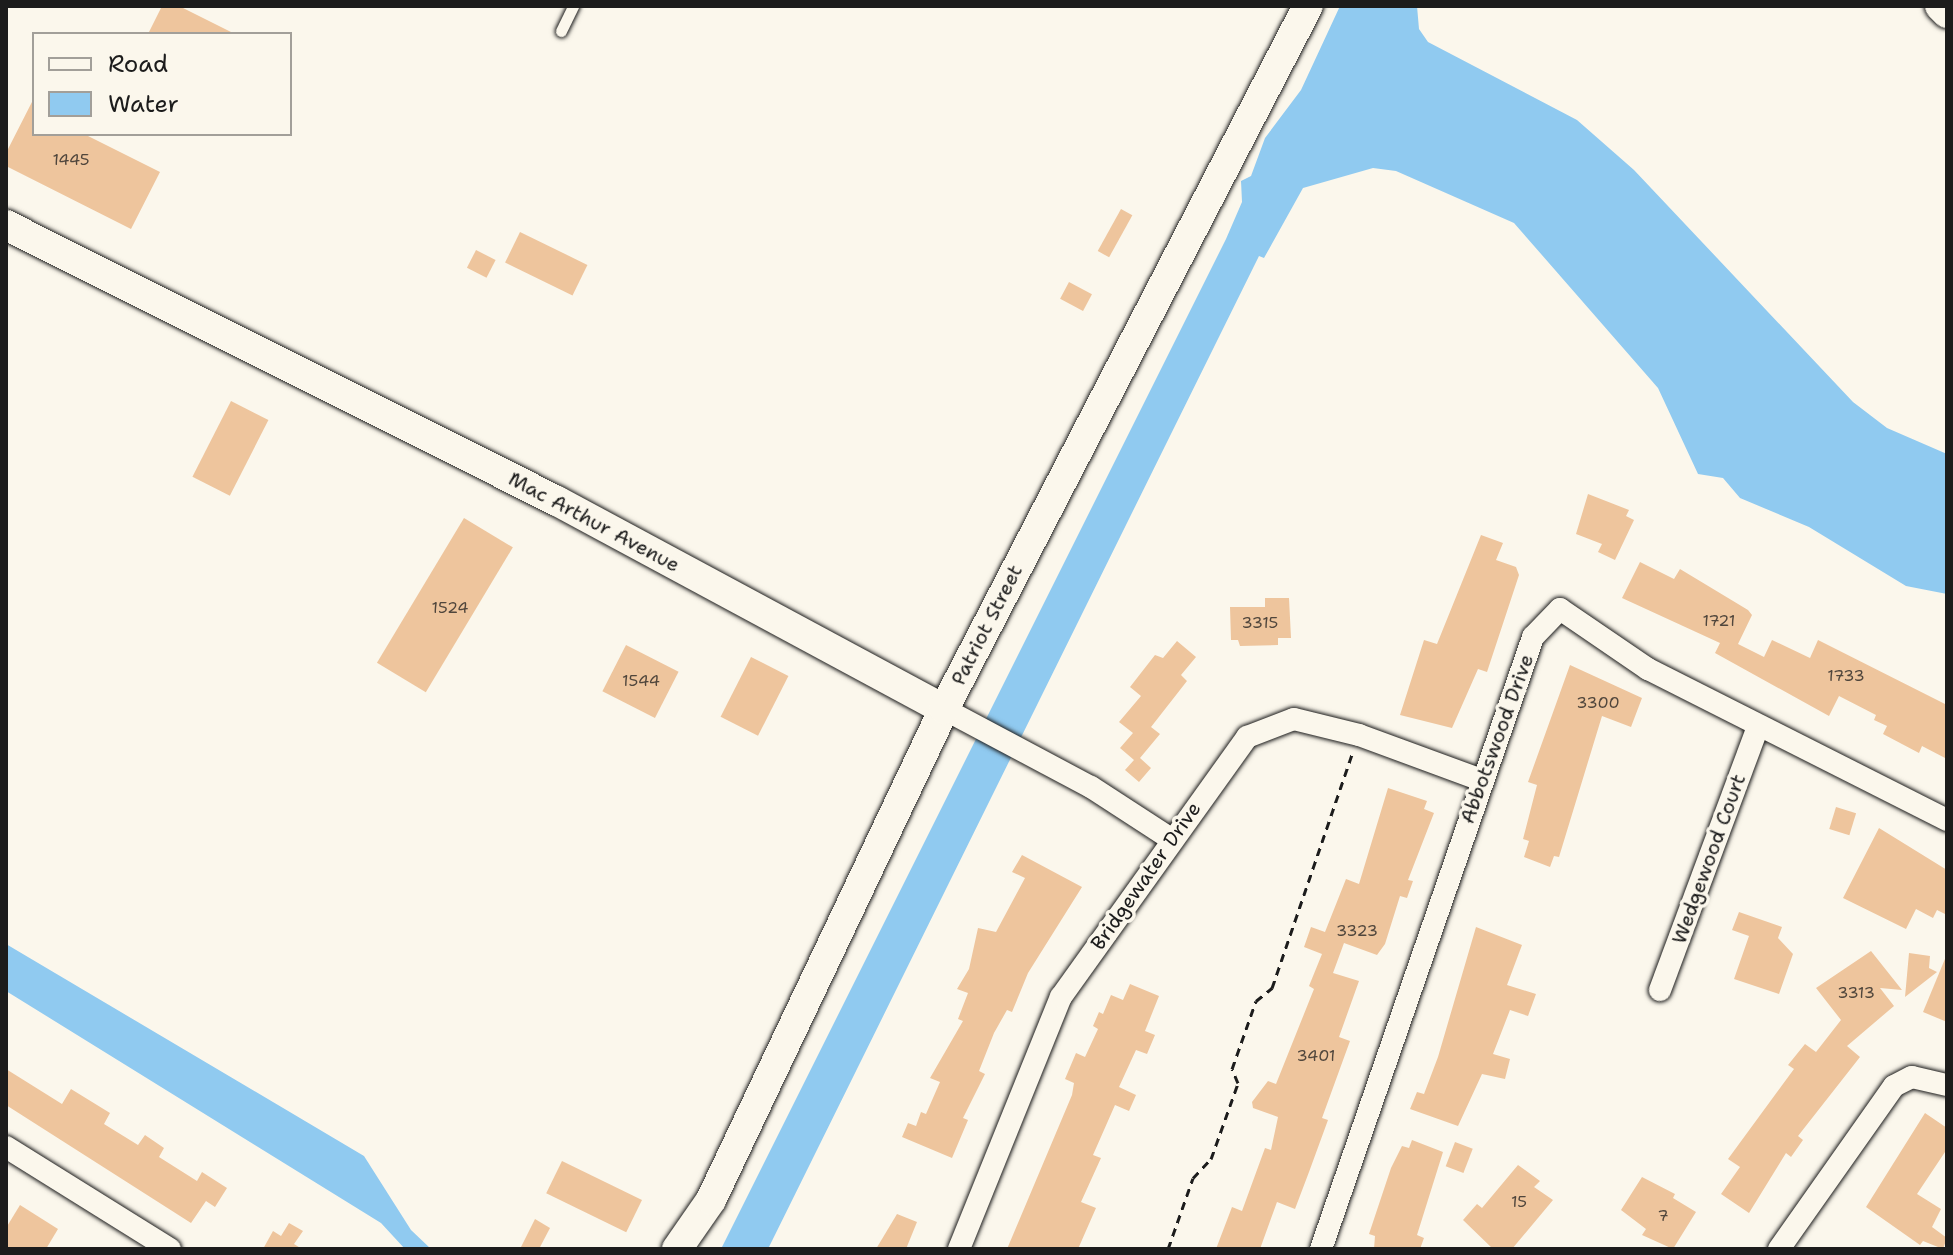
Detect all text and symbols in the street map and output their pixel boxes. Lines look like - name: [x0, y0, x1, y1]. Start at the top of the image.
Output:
- legend: [32, 32, 292, 136]
- text: Road: [108, 48, 168, 80]
- text: Water: [108, 88, 179, 120]
- house number: 1445: [52, 150, 90, 170]
- street label: Mac Arthur Avenue: [504, 467, 684, 577]
- street label: Patriot Street: [946, 561, 1028, 689]
- house number: 1524: [432, 598, 468, 618]
- house number: 1721: [1703, 611, 1735, 631]
- house number: 3315: [1242, 613, 1278, 633]
- street label: Abbotswood Drive: [1455, 651, 1539, 827]
- house number: 1733: [1827, 666, 1865, 686]
- house number: 1544: [622, 671, 660, 691]
- house number: 3300: [1576, 693, 1620, 713]
- street label: Wedgewood Court: [1667, 771, 1751, 947]
- street label: Bridgewater Drive: [1086, 797, 1206, 955]
- house number: 3323: [1336, 921, 1378, 941]
- house number: 3313: [1837, 983, 1875, 1003]
- house number: 3401: [1296, 1046, 1336, 1066]
- house number: 15: [1511, 1192, 1527, 1212]
- house number: 7: [1657, 1206, 1669, 1226]

